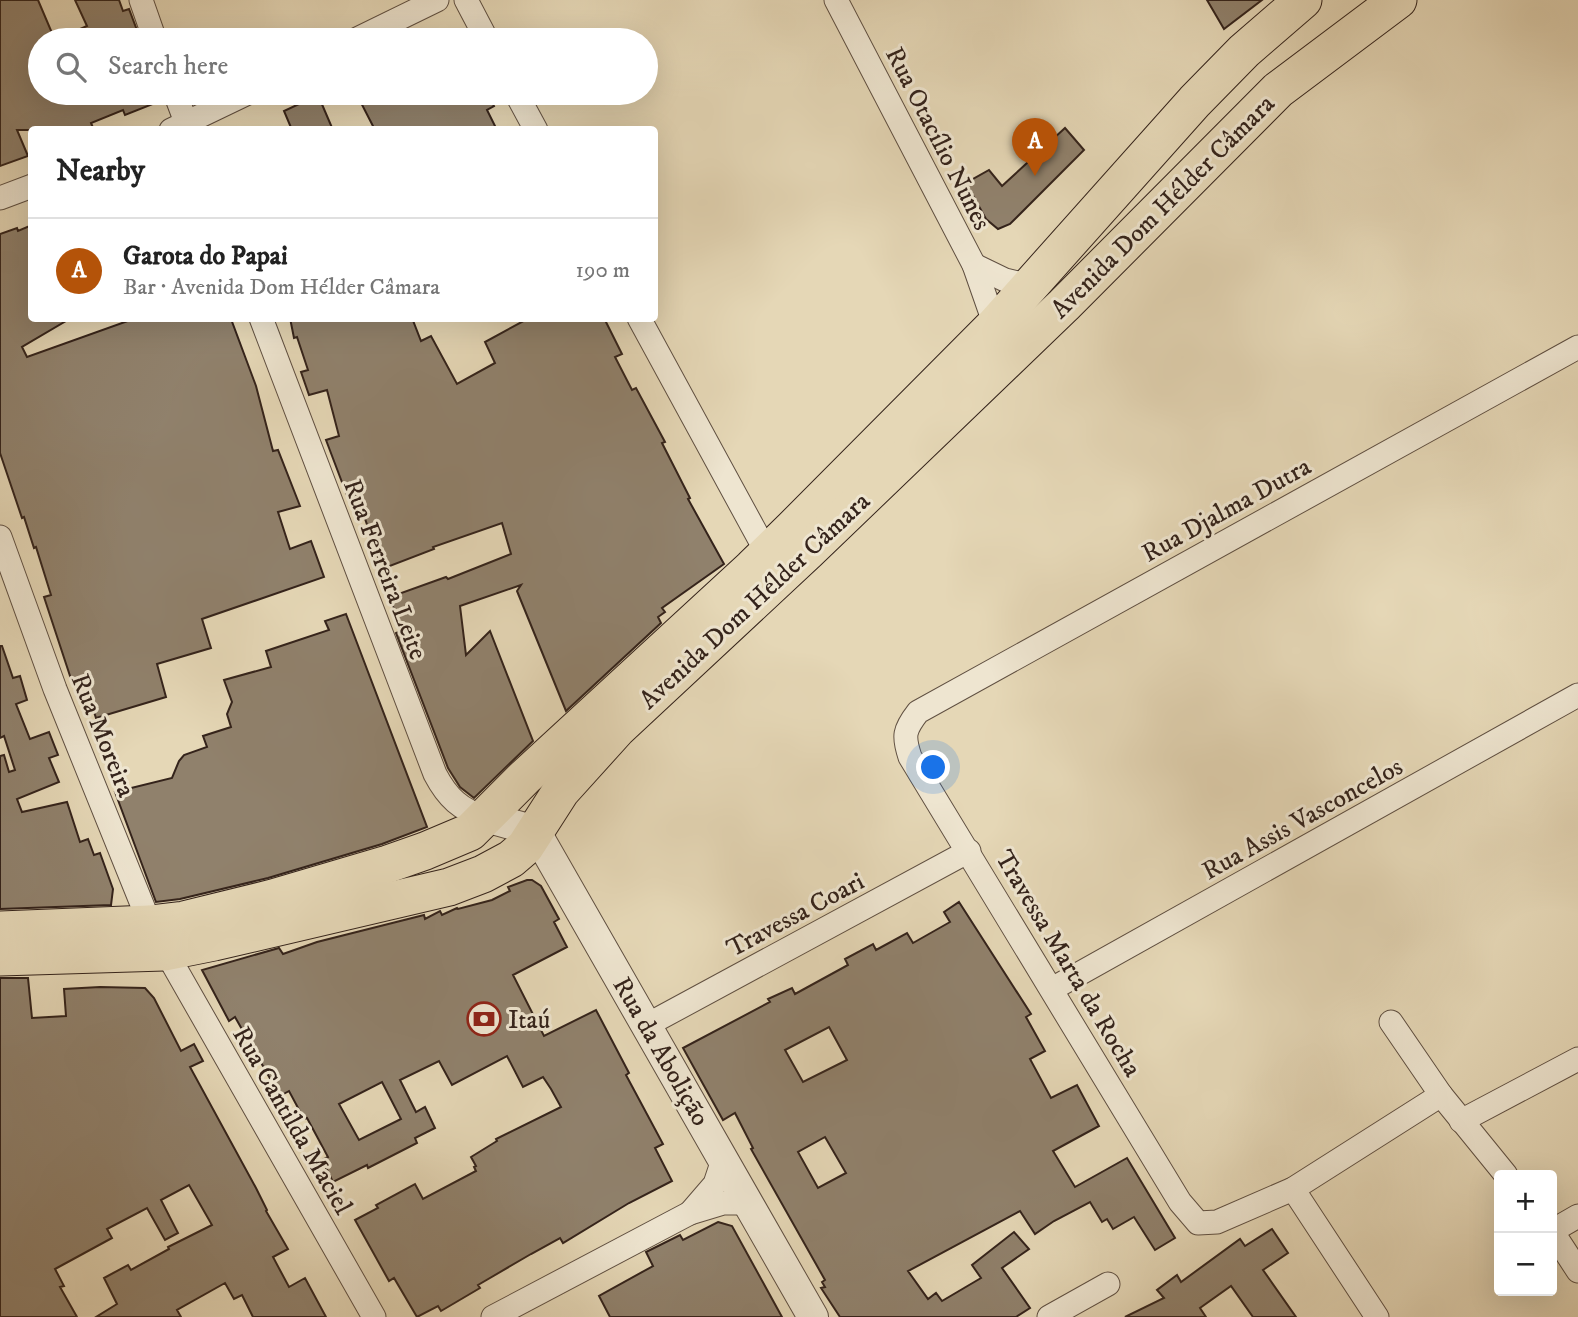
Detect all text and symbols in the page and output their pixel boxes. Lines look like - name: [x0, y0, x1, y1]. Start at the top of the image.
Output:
- search box: [28, 28, 658, 105]
- street label: Rua Otacílio Nunes: [877, 42, 998, 236]
- icon: search: [52, 48, 90, 86]
- text: Search here: [108, 50, 228, 83]
- street label: Avenida Dom Hélder Câmara: [1044, 88, 1282, 326]
- pin: A: [1012, 118, 1058, 176]
- text: Nearby: [56, 153, 145, 190]
- text: Garota do Papai: [123, 240, 288, 273]
- text: A: [72, 256, 86, 285]
- text: 190 m: [576, 256, 630, 285]
- text: Bar · Avenida Dom Hélder Câmara: [123, 273, 440, 302]
- street label: Rua Djalma Dutra: [1136, 450, 1317, 570]
- street label: Rua Ferreira Leite: [335, 475, 434, 665]
- street label: Avenida Dom Hélder Câmara: [633, 485, 877, 717]
- street label: Rua Moreira: [63, 669, 142, 802]
- your location: [916, 750, 950, 784]
- street label: Rua Assis Vasconcelos: [1197, 751, 1409, 888]
- street label: Travessa Marta da Rocha: [987, 844, 1148, 1083]
- street label: Travessa Coari: [721, 865, 870, 965]
- street label: Rua da Abolição: [605, 971, 717, 1132]
- bank icon: Itaú: [465, 1000, 503, 1038]
- place label: Itaú: [508, 1004, 550, 1037]
- street label: Rua Cantilda Maciel: [224, 1021, 359, 1221]
- map controls: [1494, 1170, 1557, 1296]
- button: +: [1494, 1170, 1557, 1233]
- button: −: [1494, 1233, 1557, 1296]

